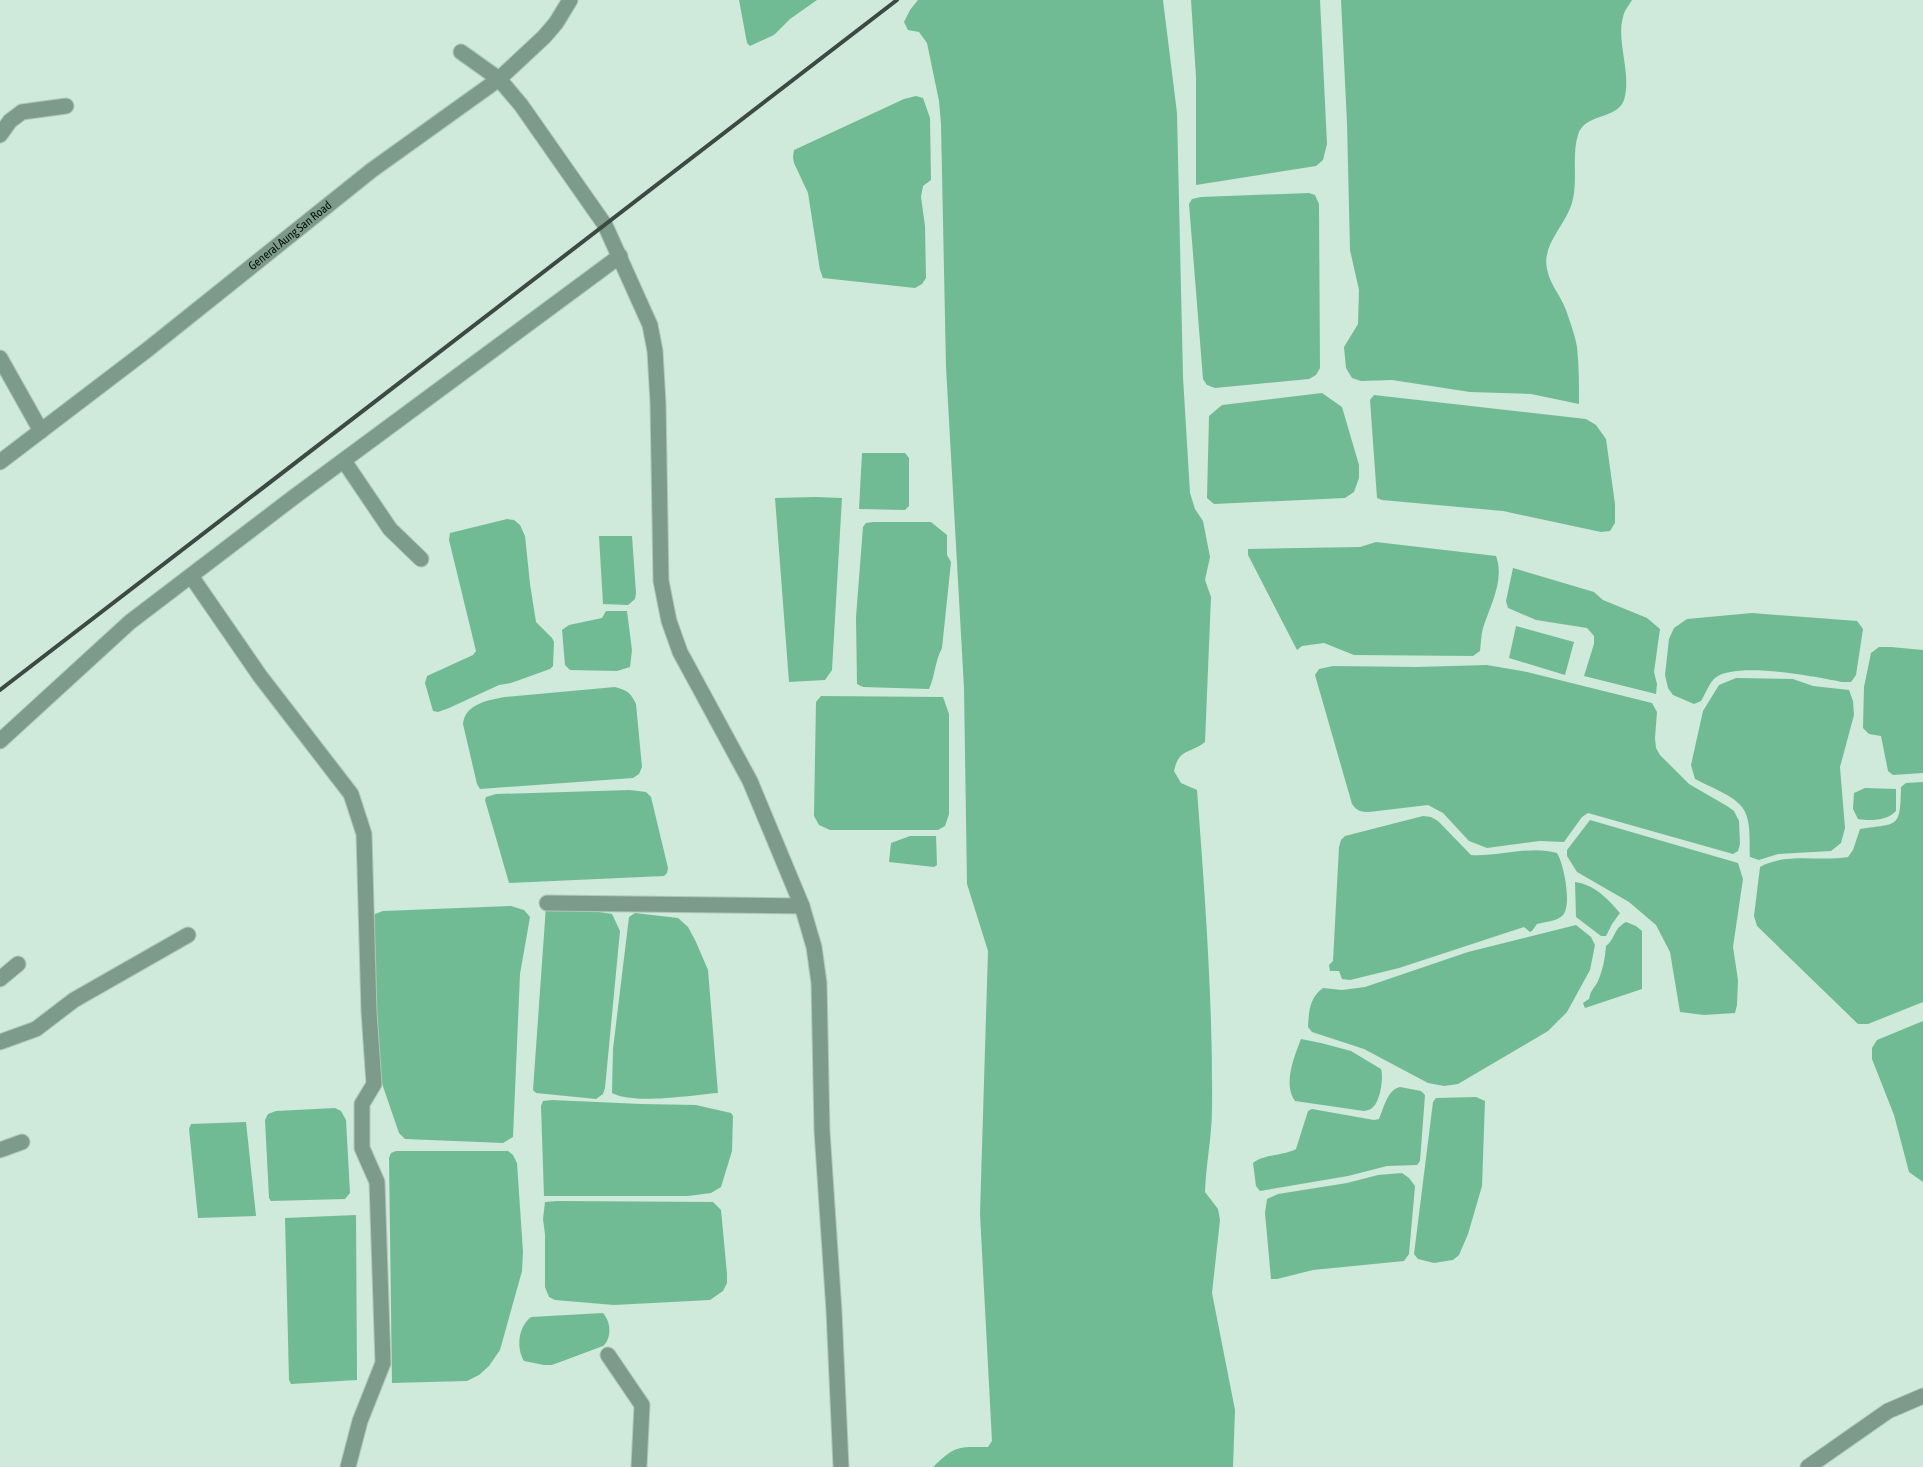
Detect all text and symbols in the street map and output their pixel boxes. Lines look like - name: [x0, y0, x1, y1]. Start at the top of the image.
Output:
- street label: General Aung San Road: [246, 198, 334, 273]

